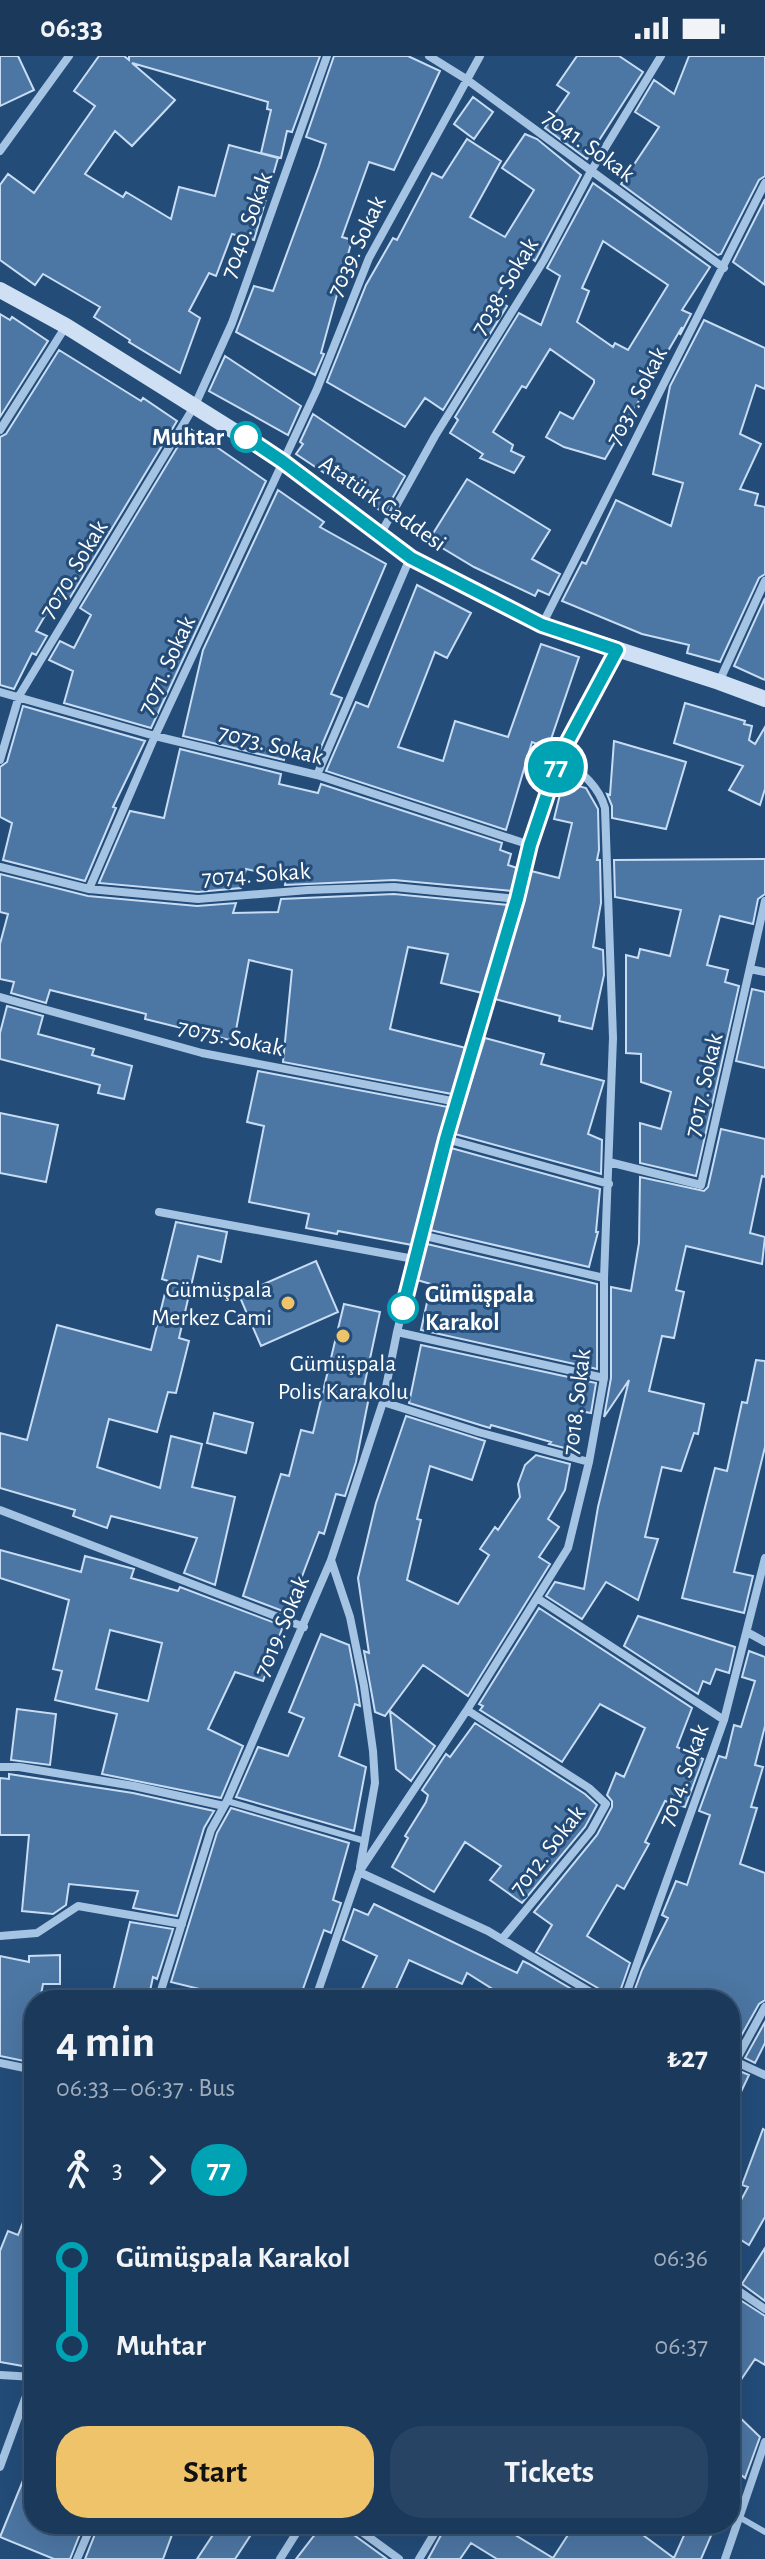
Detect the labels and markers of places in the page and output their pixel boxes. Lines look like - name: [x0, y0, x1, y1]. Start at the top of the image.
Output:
- marker: Muhtar: [231, 422, 261, 452]
- place label: Muhtar: [152, 426, 225, 450]
- place label: Gümüşpala Merkez Cami: [151, 1278, 272, 1330]
- place label: Gümüşpala Karakol: [425, 1283, 534, 1335]
- marker: Gümüşpala Karakol: [388, 1293, 418, 1323]
- marker: Gümüşpala Merkez Cami: [279, 1294, 297, 1312]
- marker: Gümüşpala Polis Karakolu: [334, 1327, 352, 1345]
- place label: Gümüşpala Polis Karakolu: [278, 1352, 408, 1404]

